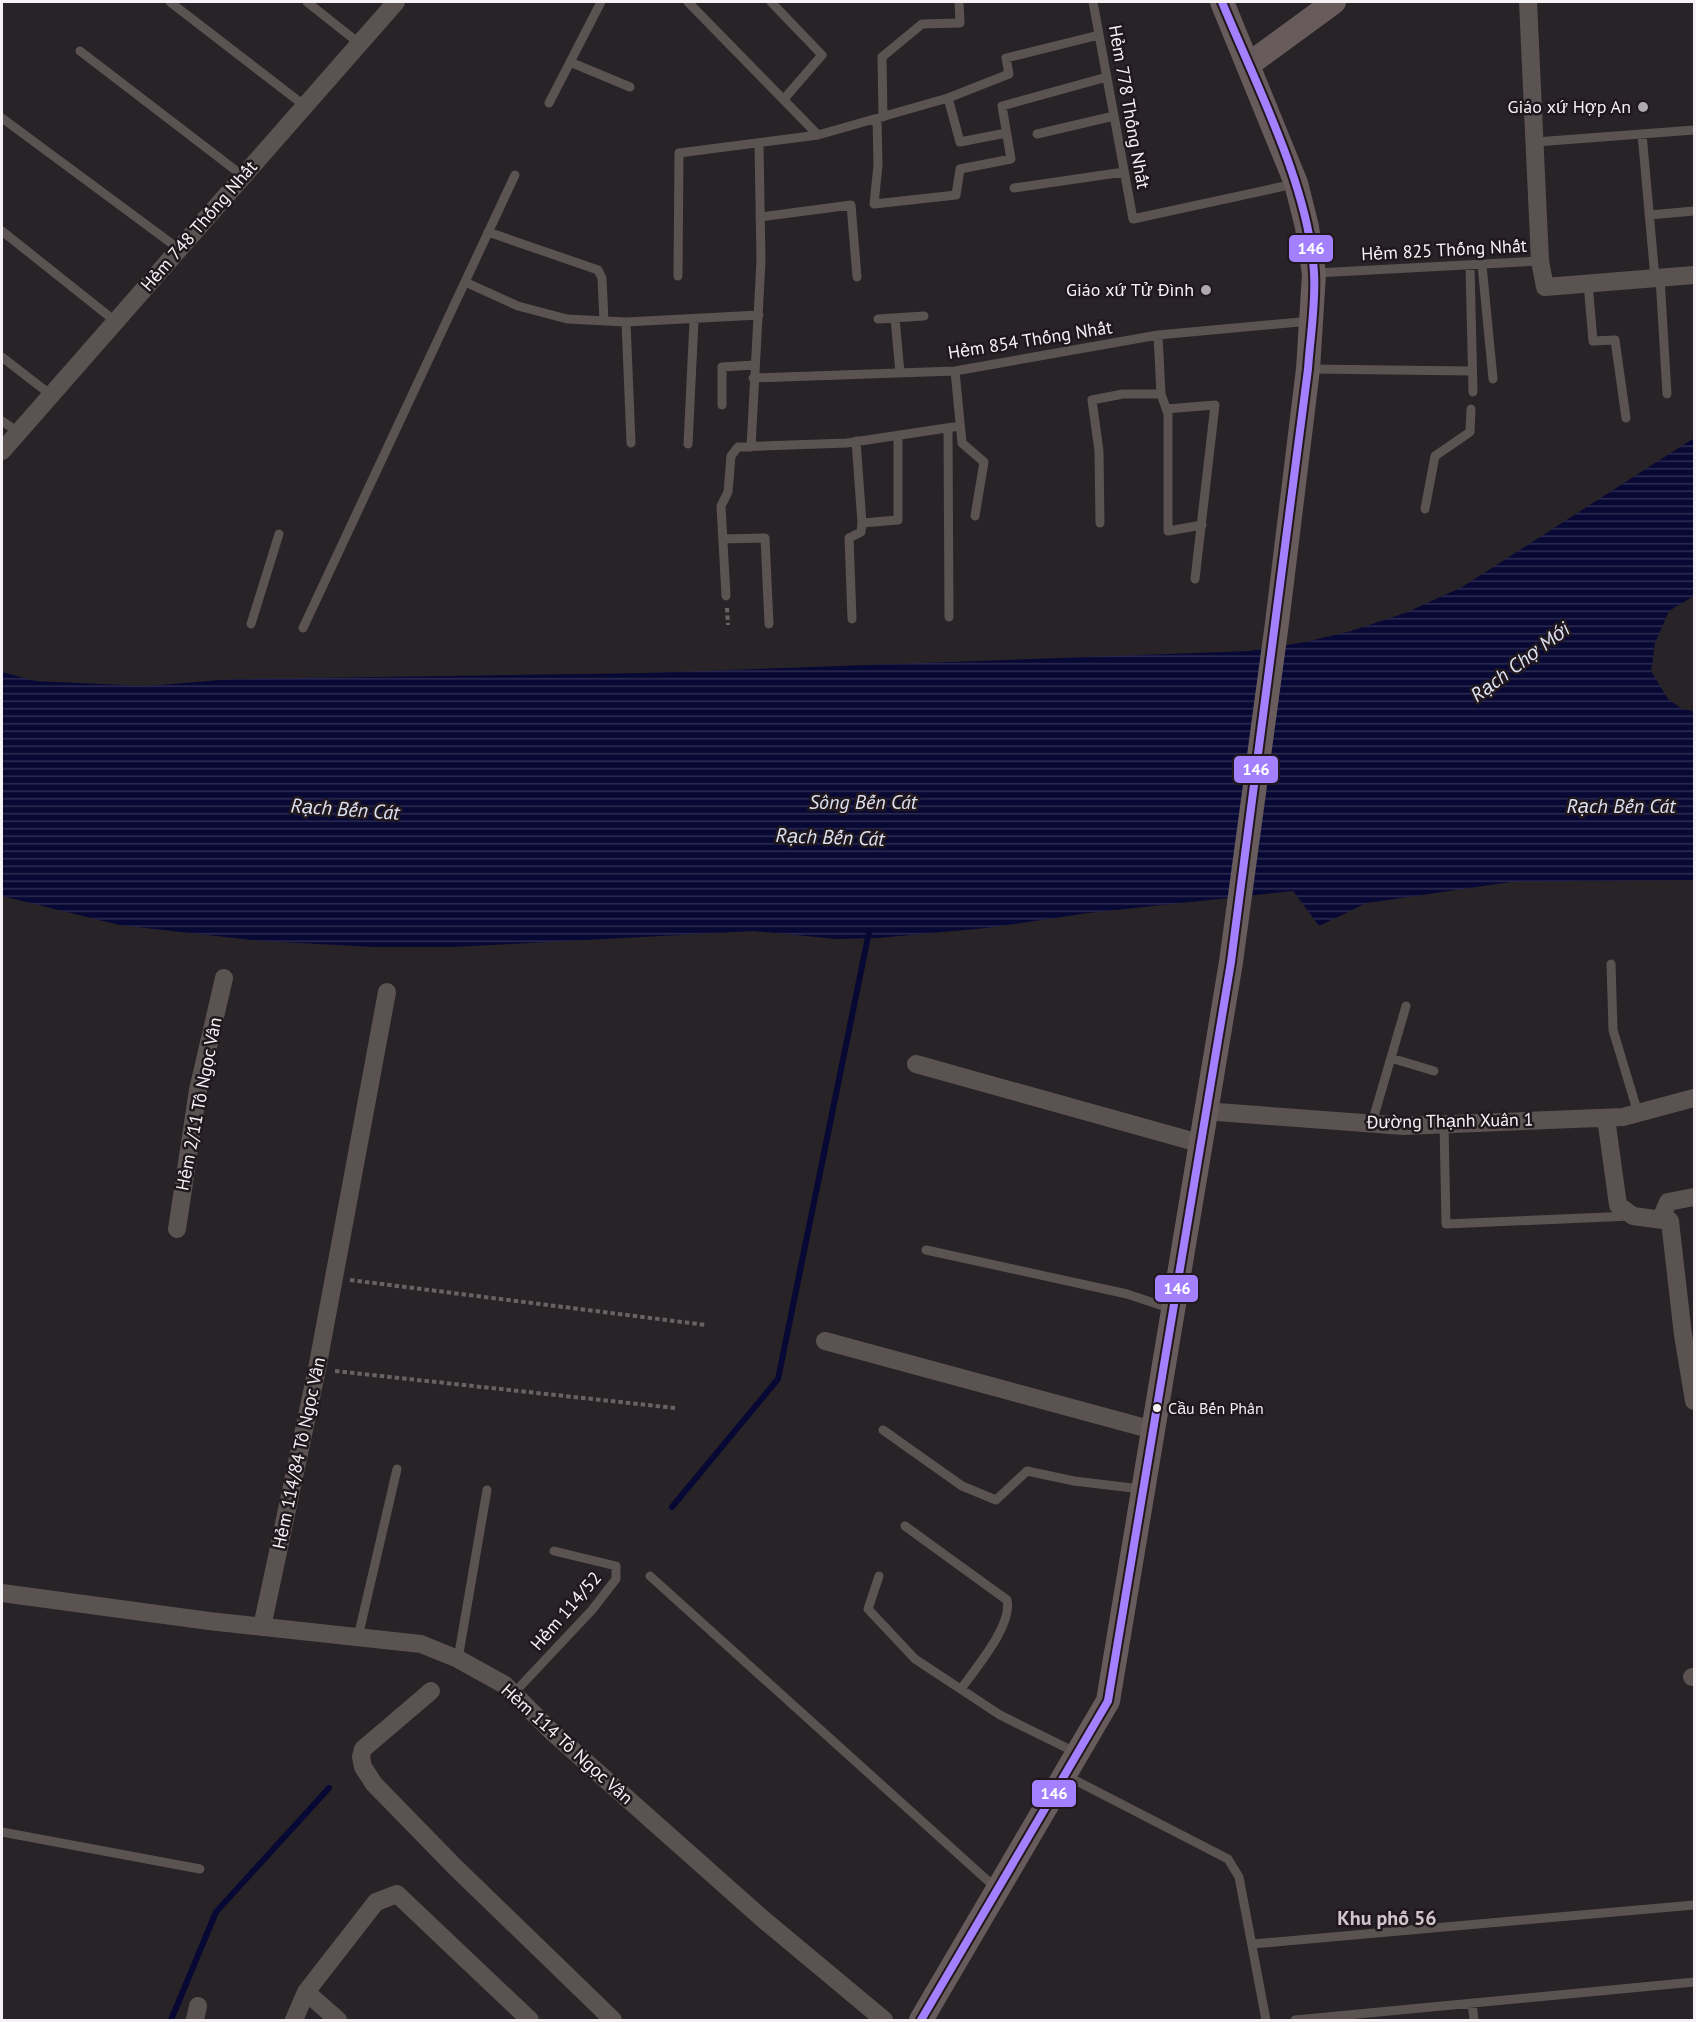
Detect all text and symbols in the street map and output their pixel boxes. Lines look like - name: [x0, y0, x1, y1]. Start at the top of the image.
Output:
- street label: Hẻm 778 Thống Nhất: [1104, 23, 1155, 191]
- place label: Giáo xứ Hợp An: [1507, 95, 1631, 118]
- marker: Giáo xứ Hợp An: [1636, 100, 1650, 114]
- street label: Hẻm 748 Thống Nhất: [135, 155, 262, 296]
- line badge: 146: [1288, 234, 1334, 263]
- street label: Hẻm 825 Thống Nhất: [1360, 234, 1527, 265]
- text: 146: [1297, 238, 1325, 258]
- place label: Giáo xứ Tử Đình: [1066, 278, 1194, 301]
- marker: Giáo xứ Tử Đình: [1199, 283, 1213, 297]
- street label: Hẻm 854 Thống Nhất: [946, 315, 1114, 364]
- water label: Rạch Chợ Mới: [1465, 616, 1576, 708]
- line badge: 146: [1233, 755, 1279, 784]
- text: 146: [1242, 759, 1270, 779]
- water label: Sông Bến Cát: [809, 789, 919, 815]
- water label: Rạch Bến Cát: [290, 792, 402, 826]
- water label: Rạch Bến Cát: [1566, 793, 1677, 819]
- water label: Rạch Bến Cát: [775, 822, 887, 852]
- street label: Hẻm 2/11 Tô Ngọc Vân: [170, 1015, 227, 1193]
- street label: Đường Thạnh Xuân 1: [1365, 1108, 1534, 1133]
- line badge: 146: [1154, 1274, 1199, 1303]
- text: 146: [1163, 1278, 1191, 1298]
- street label: Hẻm 114/84 Tô Ngọc Vân: [267, 1355, 330, 1551]
- place label: Cầu Bến Phân: [1168, 1398, 1264, 1418]
- marker: Cầu Bến Phân: [1151, 1402, 1163, 1414]
- street label: Hẻm 114/52: [525, 1567, 606, 1655]
- street label: Hẻm 114 Tô Ngọc Vân: [497, 1678, 638, 1809]
- line badge: 146: [1031, 1779, 1077, 1808]
- text: 146: [1040, 1783, 1068, 1803]
- district label: Khu phố 56: [1337, 1905, 1437, 1931]

